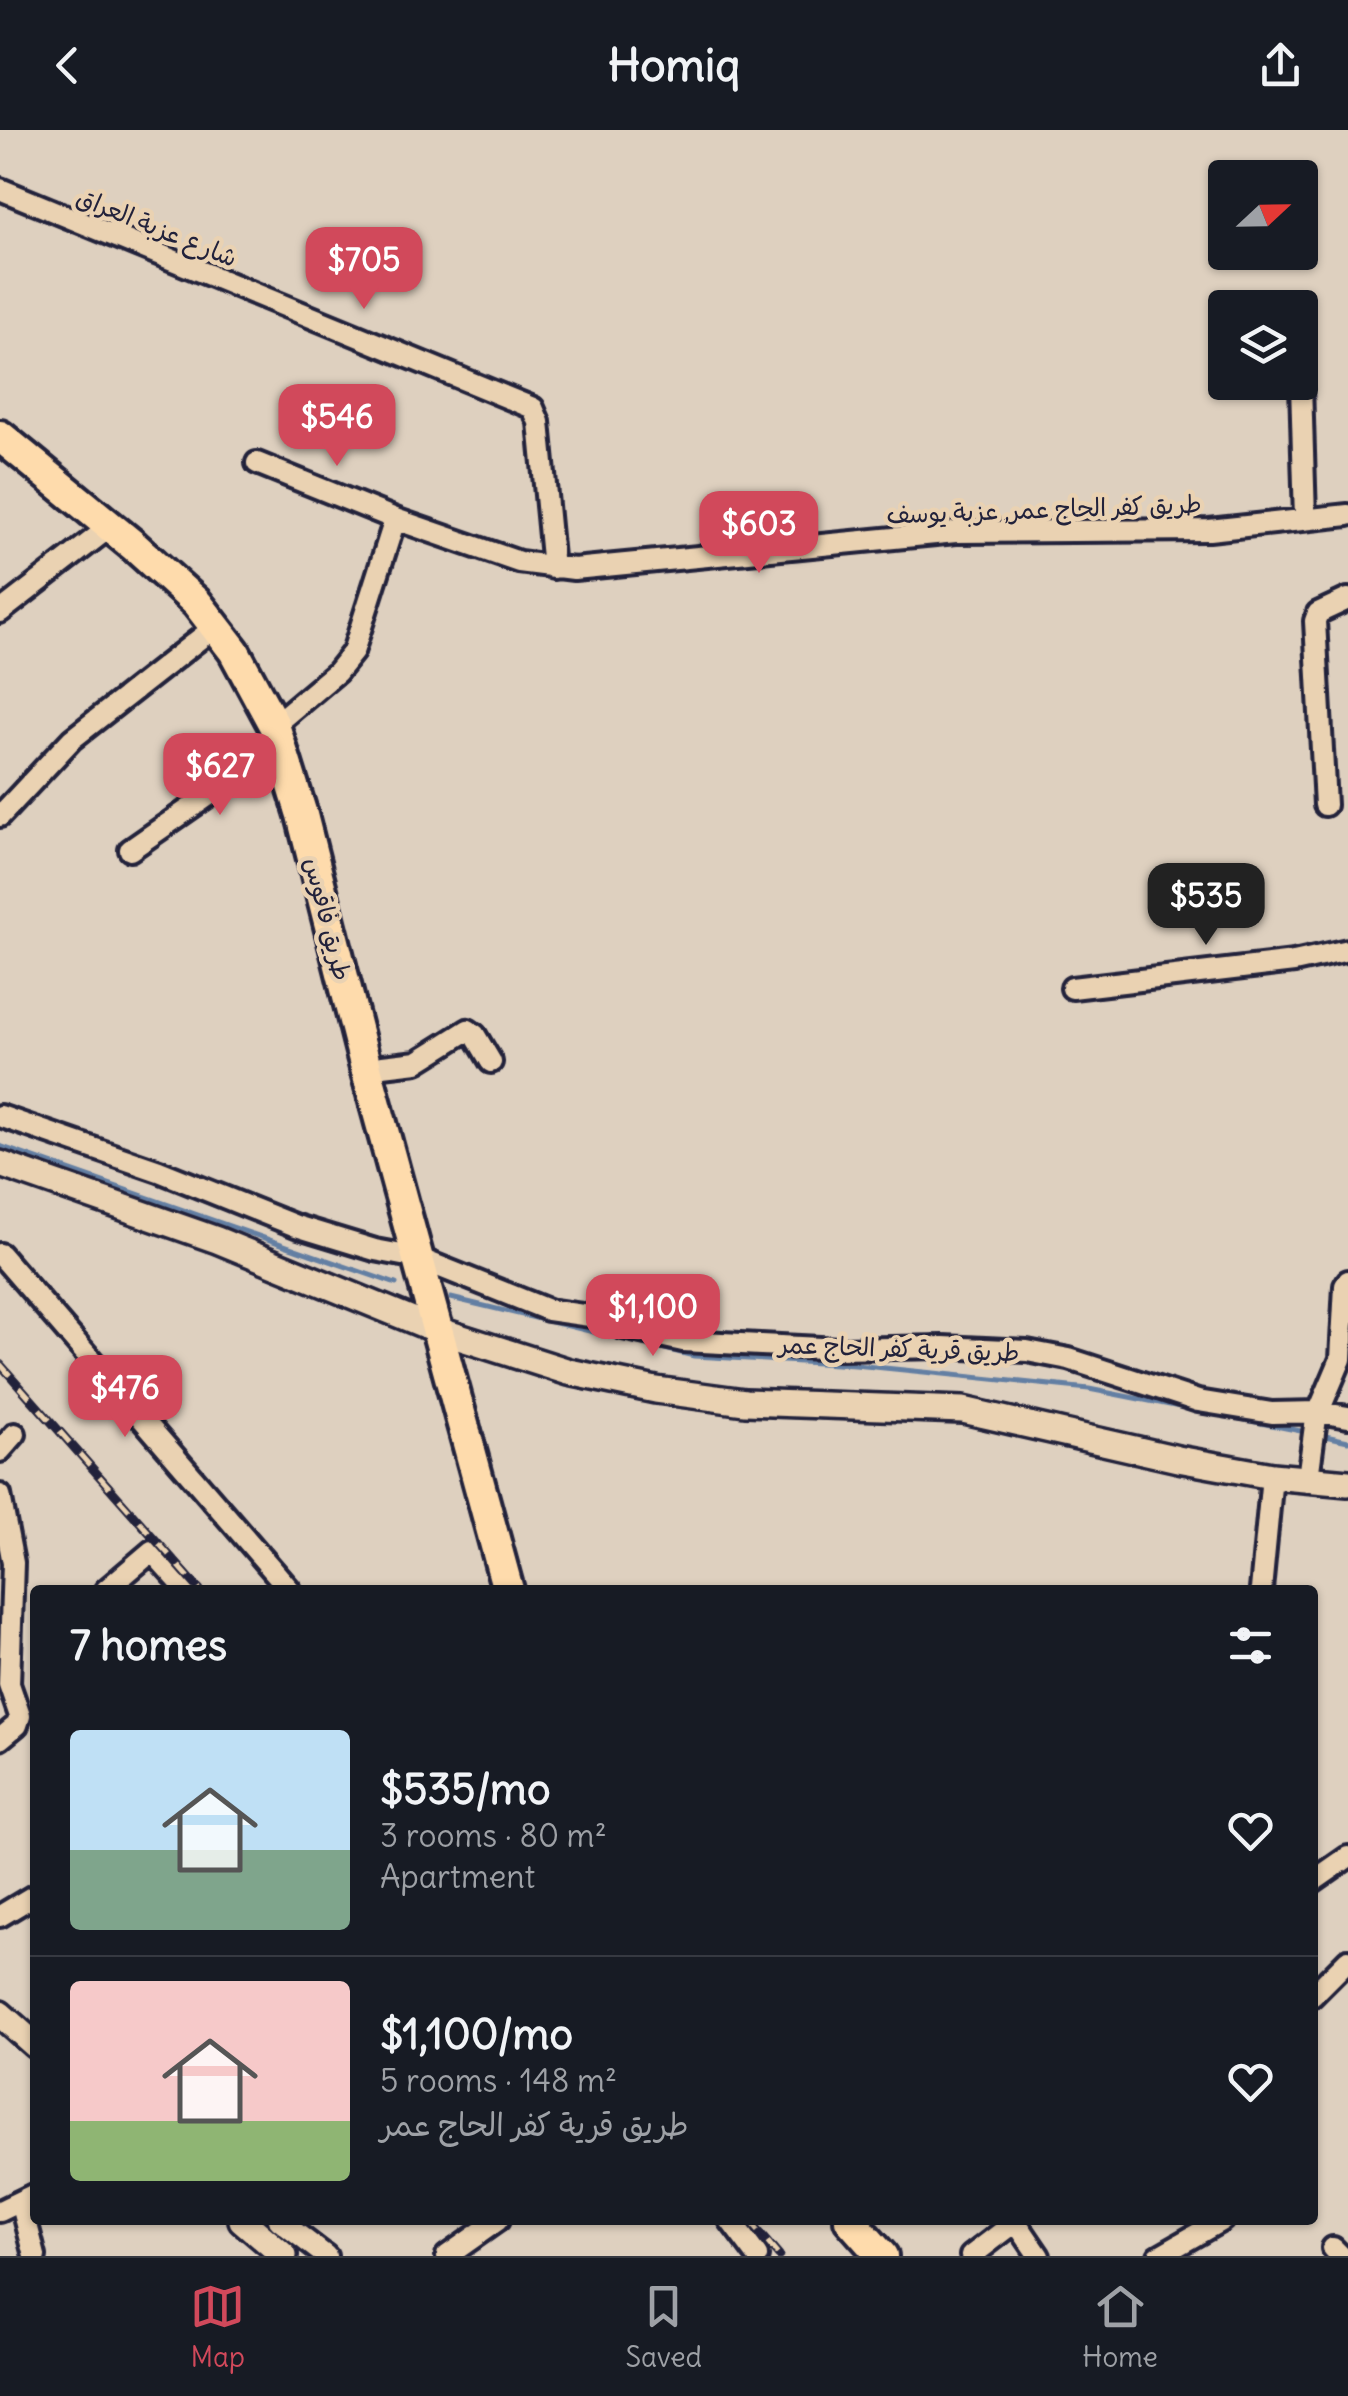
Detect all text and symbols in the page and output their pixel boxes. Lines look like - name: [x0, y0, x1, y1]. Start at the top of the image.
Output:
- text: Homiq: [608, 37, 740, 93]
- icon: back: [40, 38, 95, 93]
- icon: share: [1253, 38, 1308, 93]
- north arrow: [1208, 160, 1318, 270]
- map controls: [1208, 160, 1318, 400]
- street label: شارع عزبة العراق: [71, 180, 242, 276]
- pin: $705: [305, 227, 423, 312]
- text: $705: [328, 239, 400, 280]
- button: layers: [1208, 290, 1318, 400]
- pin: $546: [278, 384, 396, 469]
- text: $546: [300, 396, 374, 437]
- street label: طريق كفر الحاج عمر, عزبة يوسف: [886, 488, 1202, 531]
- pin: $603: [700, 491, 818, 576]
- text: $603: [721, 503, 797, 544]
- pin: $627: [161, 733, 279, 818]
- text: $627: [185, 745, 255, 786]
- street label: طريق فاقوس: [297, 854, 359, 984]
- pin: $535: [1147, 863, 1265, 948]
- text: $535: [1170, 875, 1242, 916]
- pin: $1,100: [572, 1274, 734, 1359]
- text: $1,100: [608, 1286, 698, 1327]
- street label: طريق قرية كفر الحاج عمر: [776, 1328, 1020, 1369]
- pin: $476: [66, 1355, 184, 1440]
- text: $476: [90, 1367, 160, 1408]
- icon: filters: [1223, 1618, 1278, 1673]
- text: 7 homes: [70, 1619, 227, 1671]
- text: $535/mo: [380, 1763, 551, 1815]
- icon: home: [150, 1770, 270, 1890]
- icon: heart: [1223, 1803, 1278, 1858]
- text: 3 rooms · 80 m²: [380, 1815, 607, 1856]
- text: Apartment: [380, 1856, 535, 1897]
- text: $1,100/mo: [380, 2008, 573, 2060]
- icon: home: [150, 2021, 270, 2141]
- icon: heart: [1223, 2054, 1278, 2109]
- text: 5 rooms · 148 m²: [380, 2060, 617, 2101]
- text: طريق قرية كفر الحاج عمر: [380, 2104, 689, 2145]
- tab: Map: [190, 2279, 245, 2375]
- tab: Saved: [625, 2279, 702, 2375]
- tab: Home: [1082, 2279, 1158, 2375]

